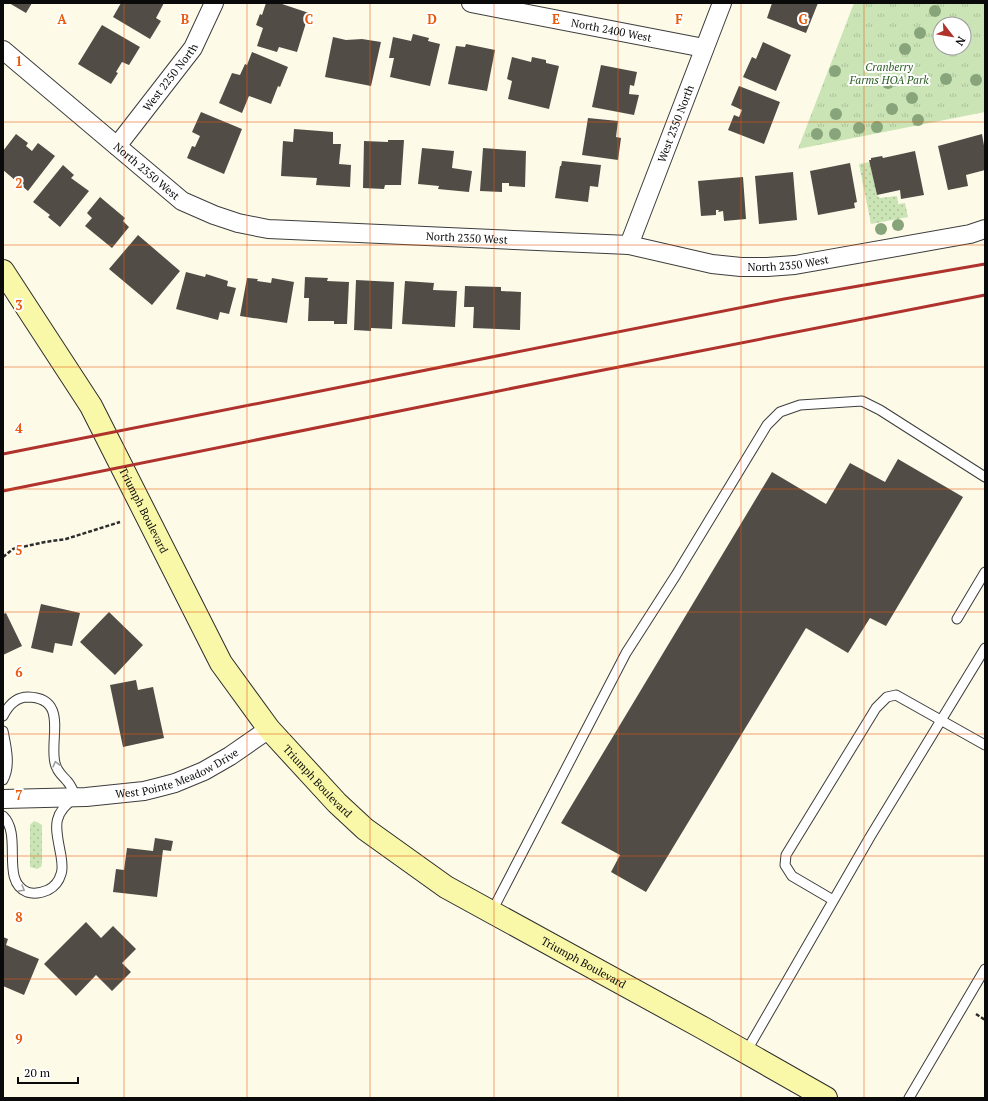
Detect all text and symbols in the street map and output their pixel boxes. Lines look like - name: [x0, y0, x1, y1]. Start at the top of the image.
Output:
- text: A: [57, 10, 67, 28]
- text: B: [181, 10, 189, 28]
- text: C: [305, 10, 313, 28]
- text: D: [427, 10, 437, 28]
- text: E: [552, 10, 560, 28]
- text: F: [675, 10, 683, 28]
- text: G: [798, 10, 808, 28]
- street label: North 2400 West: [570, 15, 653, 45]
- north arrow: [932, 16, 972, 56]
- text: N: [952, 34, 969, 49]
- street label: West 2250 North: [140, 41, 201, 114]
- text: 1: [15, 52, 23, 70]
- park label: Cranberry Farms HOA Park: [848, 60, 929, 87]
- street label: West 2350 North: [654, 82, 697, 164]
- street label: North 2350 West: [111, 139, 182, 203]
- text: 2: [15, 174, 23, 192]
- street label: North 2350 West: [426, 229, 508, 247]
- street label: North 2350 West: [747, 252, 830, 274]
- text: 3: [15, 296, 23, 314]
- text: 4: [15, 419, 23, 437]
- street label: Triumph Boulevard: [116, 465, 171, 556]
- text: 5: [15, 541, 23, 559]
- text: 6: [15, 663, 23, 681]
- street label: Triumph Boulevard: [280, 742, 355, 820]
- street label: West Pointe Meadow Drive: [115, 745, 241, 801]
- one-way arrow: [53, 761, 61, 767]
- text: 7: [15, 786, 23, 804]
- one-way arrow: [18, 885, 25, 892]
- text: 8: [15, 908, 23, 926]
- street label: Triumph Boulevard: [539, 934, 628, 991]
- text: 9: [15, 1030, 23, 1048]
- scale bar: [18, 1059, 78, 1085]
- text: 20 m: [24, 1065, 51, 1080]

